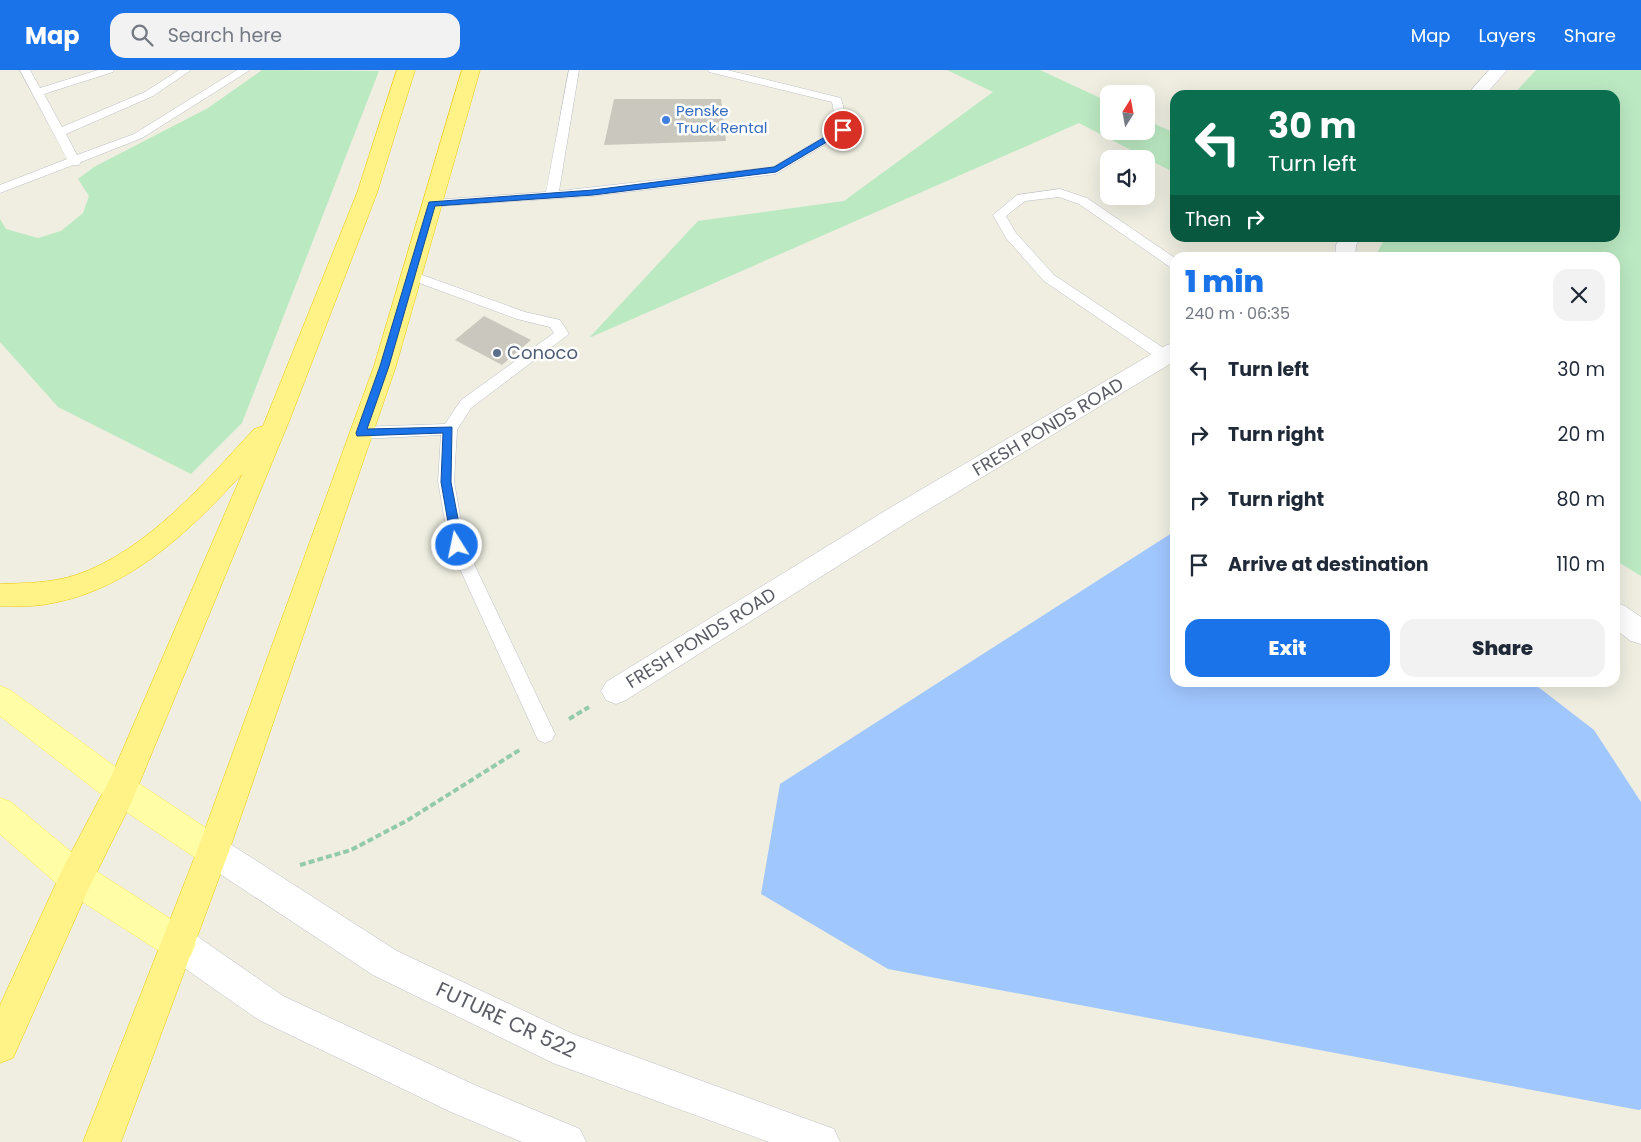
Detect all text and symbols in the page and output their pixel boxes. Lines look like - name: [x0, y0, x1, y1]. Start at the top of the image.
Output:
- search box: [110, 13, 460, 58]
- text: Map: [25, 19, 80, 52]
- icon: search: [128, 21, 156, 49]
- text: Search here: [168, 22, 282, 49]
- text: Map: [1411, 23, 1451, 48]
- text: Layers: [1479, 23, 1536, 48]
- text: Share: [1564, 23, 1616, 48]
- north arrow: [1100, 85, 1155, 140]
- map controls: [1100, 85, 1155, 205]
- place label: Penske Truck Rental: [676, 100, 767, 138]
- text: 30 m: [1268, 101, 1356, 150]
- pin: [822, 109, 864, 151]
- icon: left: [1185, 110, 1250, 175]
- marker: Penske Truck Rental: [660, 114, 672, 126]
- icon: arrive: [829, 116, 857, 144]
- text: Turn left: [1268, 148, 1356, 179]
- button: sound: [1100, 150, 1155, 205]
- icon: right: [1241, 205, 1269, 233]
- text: Then: [1185, 206, 1231, 233]
- text: 1 min: [1185, 260, 1264, 303]
- button: close: [1553, 269, 1605, 321]
- text: 240 m · 06:35: [1185, 302, 1290, 325]
- place label: Conoco: [507, 340, 578, 365]
- marker: Conoco: [491, 347, 503, 359]
- icon: left: [1185, 356, 1213, 384]
- text: Turn left: [1228, 356, 1309, 383]
- text: 30 m: [1557, 356, 1605, 383]
- street label: FRESH PONDS ROAD: [967, 371, 1128, 482]
- icon: right: [1185, 421, 1213, 449]
- text: Turn right: [1228, 421, 1324, 448]
- text: 20 m: [1557, 421, 1605, 448]
- icon: right: [1185, 486, 1213, 514]
- text: Turn right: [1228, 486, 1324, 513]
- text: 80 m: [1556, 486, 1605, 513]
- position arrow: [430, 518, 482, 570]
- icon: arrive: [1185, 551, 1213, 579]
- text: Arrive at destination: [1228, 551, 1429, 578]
- text: 110 m: [1556, 551, 1605, 578]
- street label: FRESH PONDS ROAD: [621, 581, 780, 694]
- button: Exit: [1185, 619, 1390, 677]
- button: Share: [1400, 619, 1605, 677]
- street label: FUTURE CR 522: [431, 974, 581, 1065]

